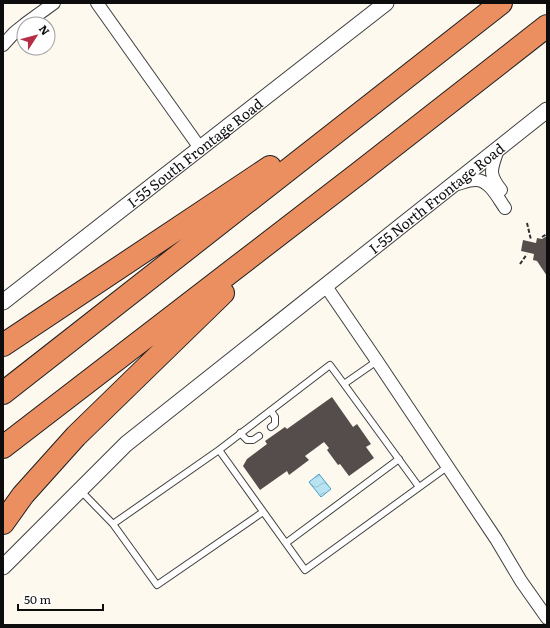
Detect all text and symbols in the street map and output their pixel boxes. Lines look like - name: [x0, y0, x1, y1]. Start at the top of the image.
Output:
- north arrow: [16, 16, 56, 56]
- text: N: [36, 21, 54, 38]
- street label: I-55 South Frontage Road: [123, 93, 267, 212]
- street label: I-55 North Frontage Road: [364, 138, 509, 258]
- scale bar: [18, 586, 103, 612]
- text: 50 m: [24, 590, 51, 608]

